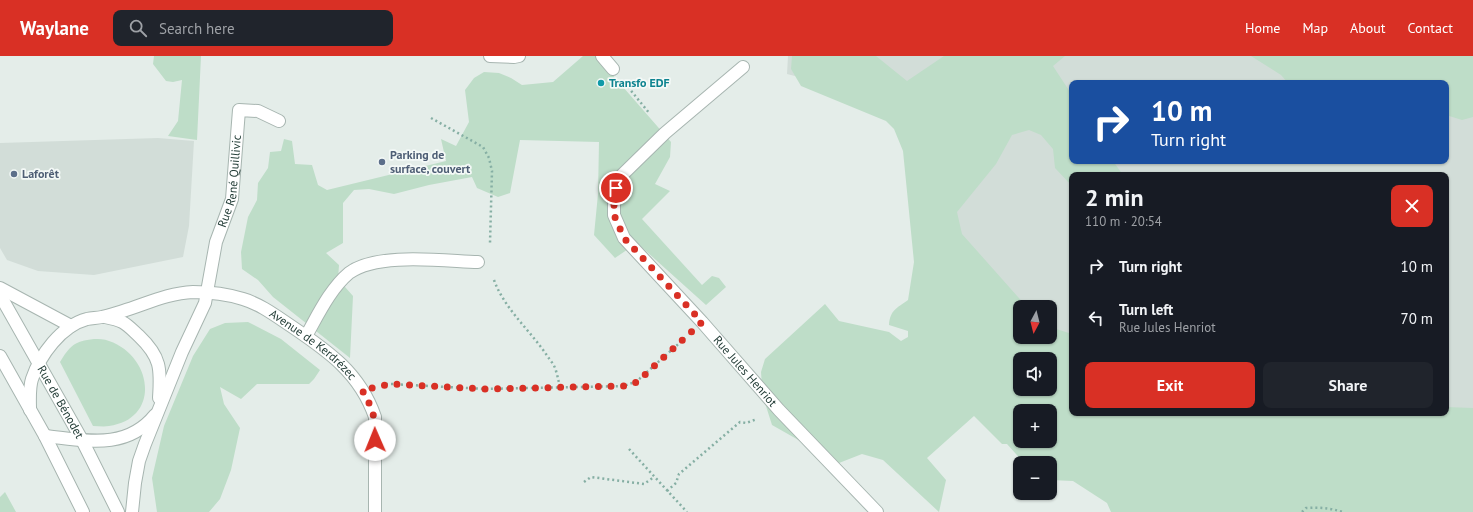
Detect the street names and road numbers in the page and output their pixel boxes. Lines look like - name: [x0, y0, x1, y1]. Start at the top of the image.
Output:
- street label: Rue René Quillivic: [214, 134, 244, 229]
- street label: Avenue de Kerdrézec: [267, 306, 360, 383]
- street label: Rue Jules Henriot: [710, 332, 781, 409]
- street label: Rue de Bénodet: [34, 363, 88, 441]

